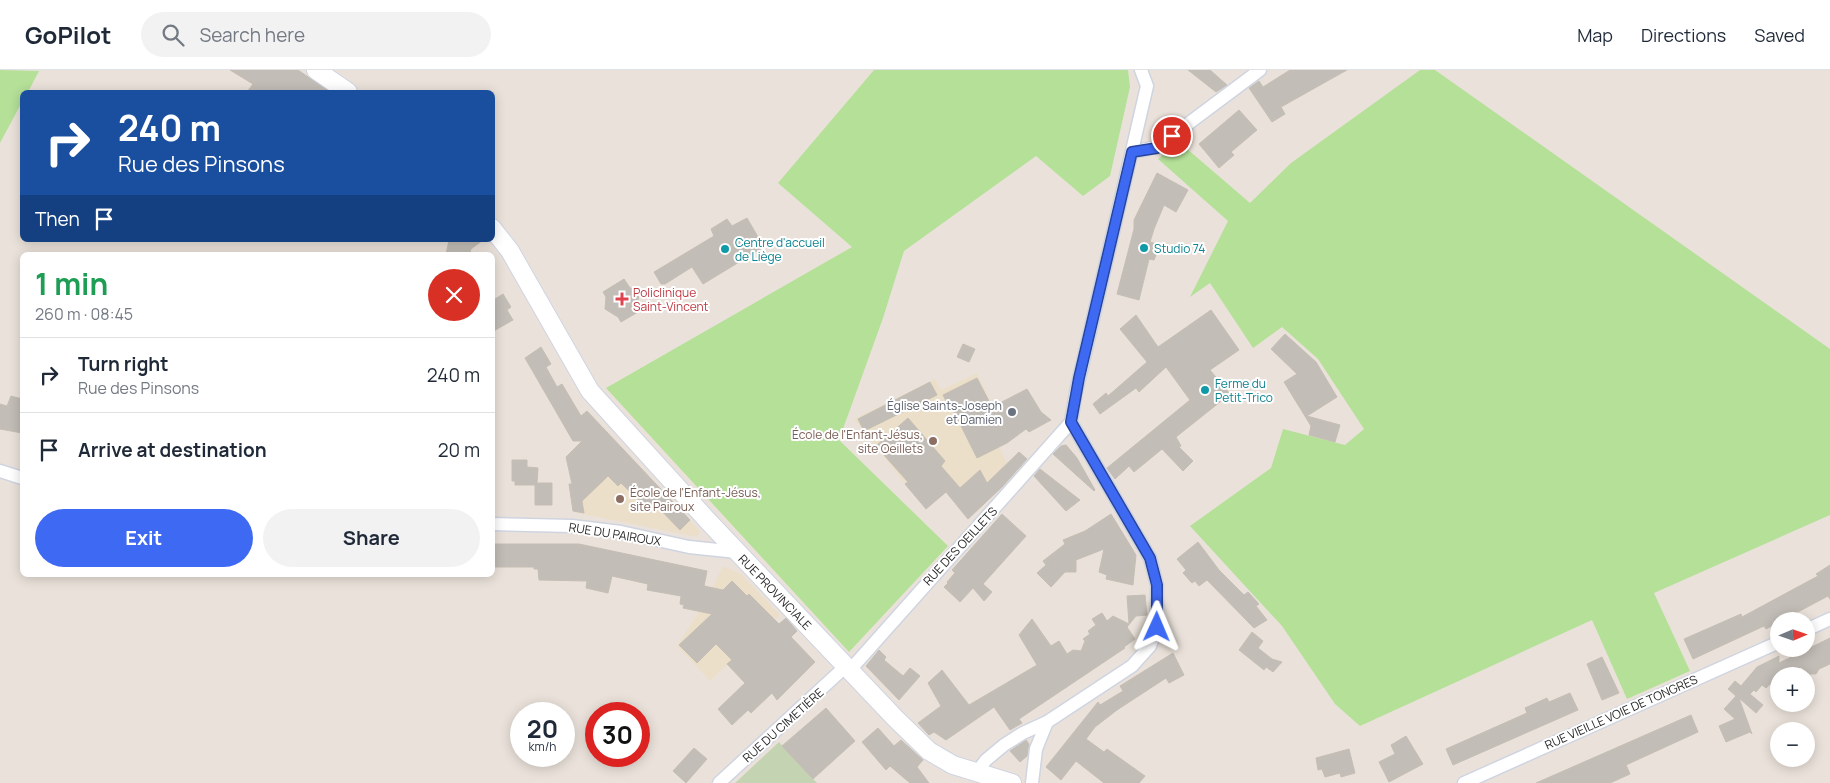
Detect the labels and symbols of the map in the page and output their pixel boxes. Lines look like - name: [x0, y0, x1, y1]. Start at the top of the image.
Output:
- pin: [1151, 115, 1193, 157]
- place label: Centre d'accueil de Liège: [735, 234, 825, 265]
- place label: Studio 74: [1154, 240, 1205, 257]
- marker: Studio 74: [1138, 242, 1150, 254]
- marker: Centre d'accueil de Liège: [719, 243, 731, 255]
- place label: Policlinique Saint-Vincent: [633, 284, 709, 315]
- marker: Policlinique Saint-Vincent: [615, 292, 629, 306]
- place label: Ferme du Petit-Trico: [1215, 375, 1273, 406]
- marker: Ferme du Petit-Trico: [1199, 384, 1211, 396]
- place label: Église Saints-Joseph et Damien: [887, 397, 1002, 428]
- marker: Église Saints-Joseph et Damien: [1006, 406, 1018, 418]
- place label: École de l'Enfant-Jésus, site Oeillets: [792, 426, 923, 457]
- marker: École de l'Enfant-Jésus, site Oeillets: [927, 435, 939, 447]
- place label: École de l'Enfant-Jésus, site Pairoux: [630, 484, 761, 515]
- marker: École de l'Enfant-Jésus, site Pairoux: [614, 493, 626, 505]
- street label: RUE DES OEILLETS: [919, 503, 1001, 589]
- street label: RUE DU PAIROUX: [568, 518, 663, 550]
- street label: RUE PROVINCIALE: [735, 551, 815, 633]
- position arrow: [1130, 600, 1182, 652]
- north arrow: [1770, 612, 1815, 658]
- street label: RUE VIEILLE VOIE DE TONGRES: [1542, 671, 1700, 753]
- street label: RUE DU CIMETIÈRE: [739, 684, 827, 766]
- speed limit sign: 30: [585, 702, 650, 767]

